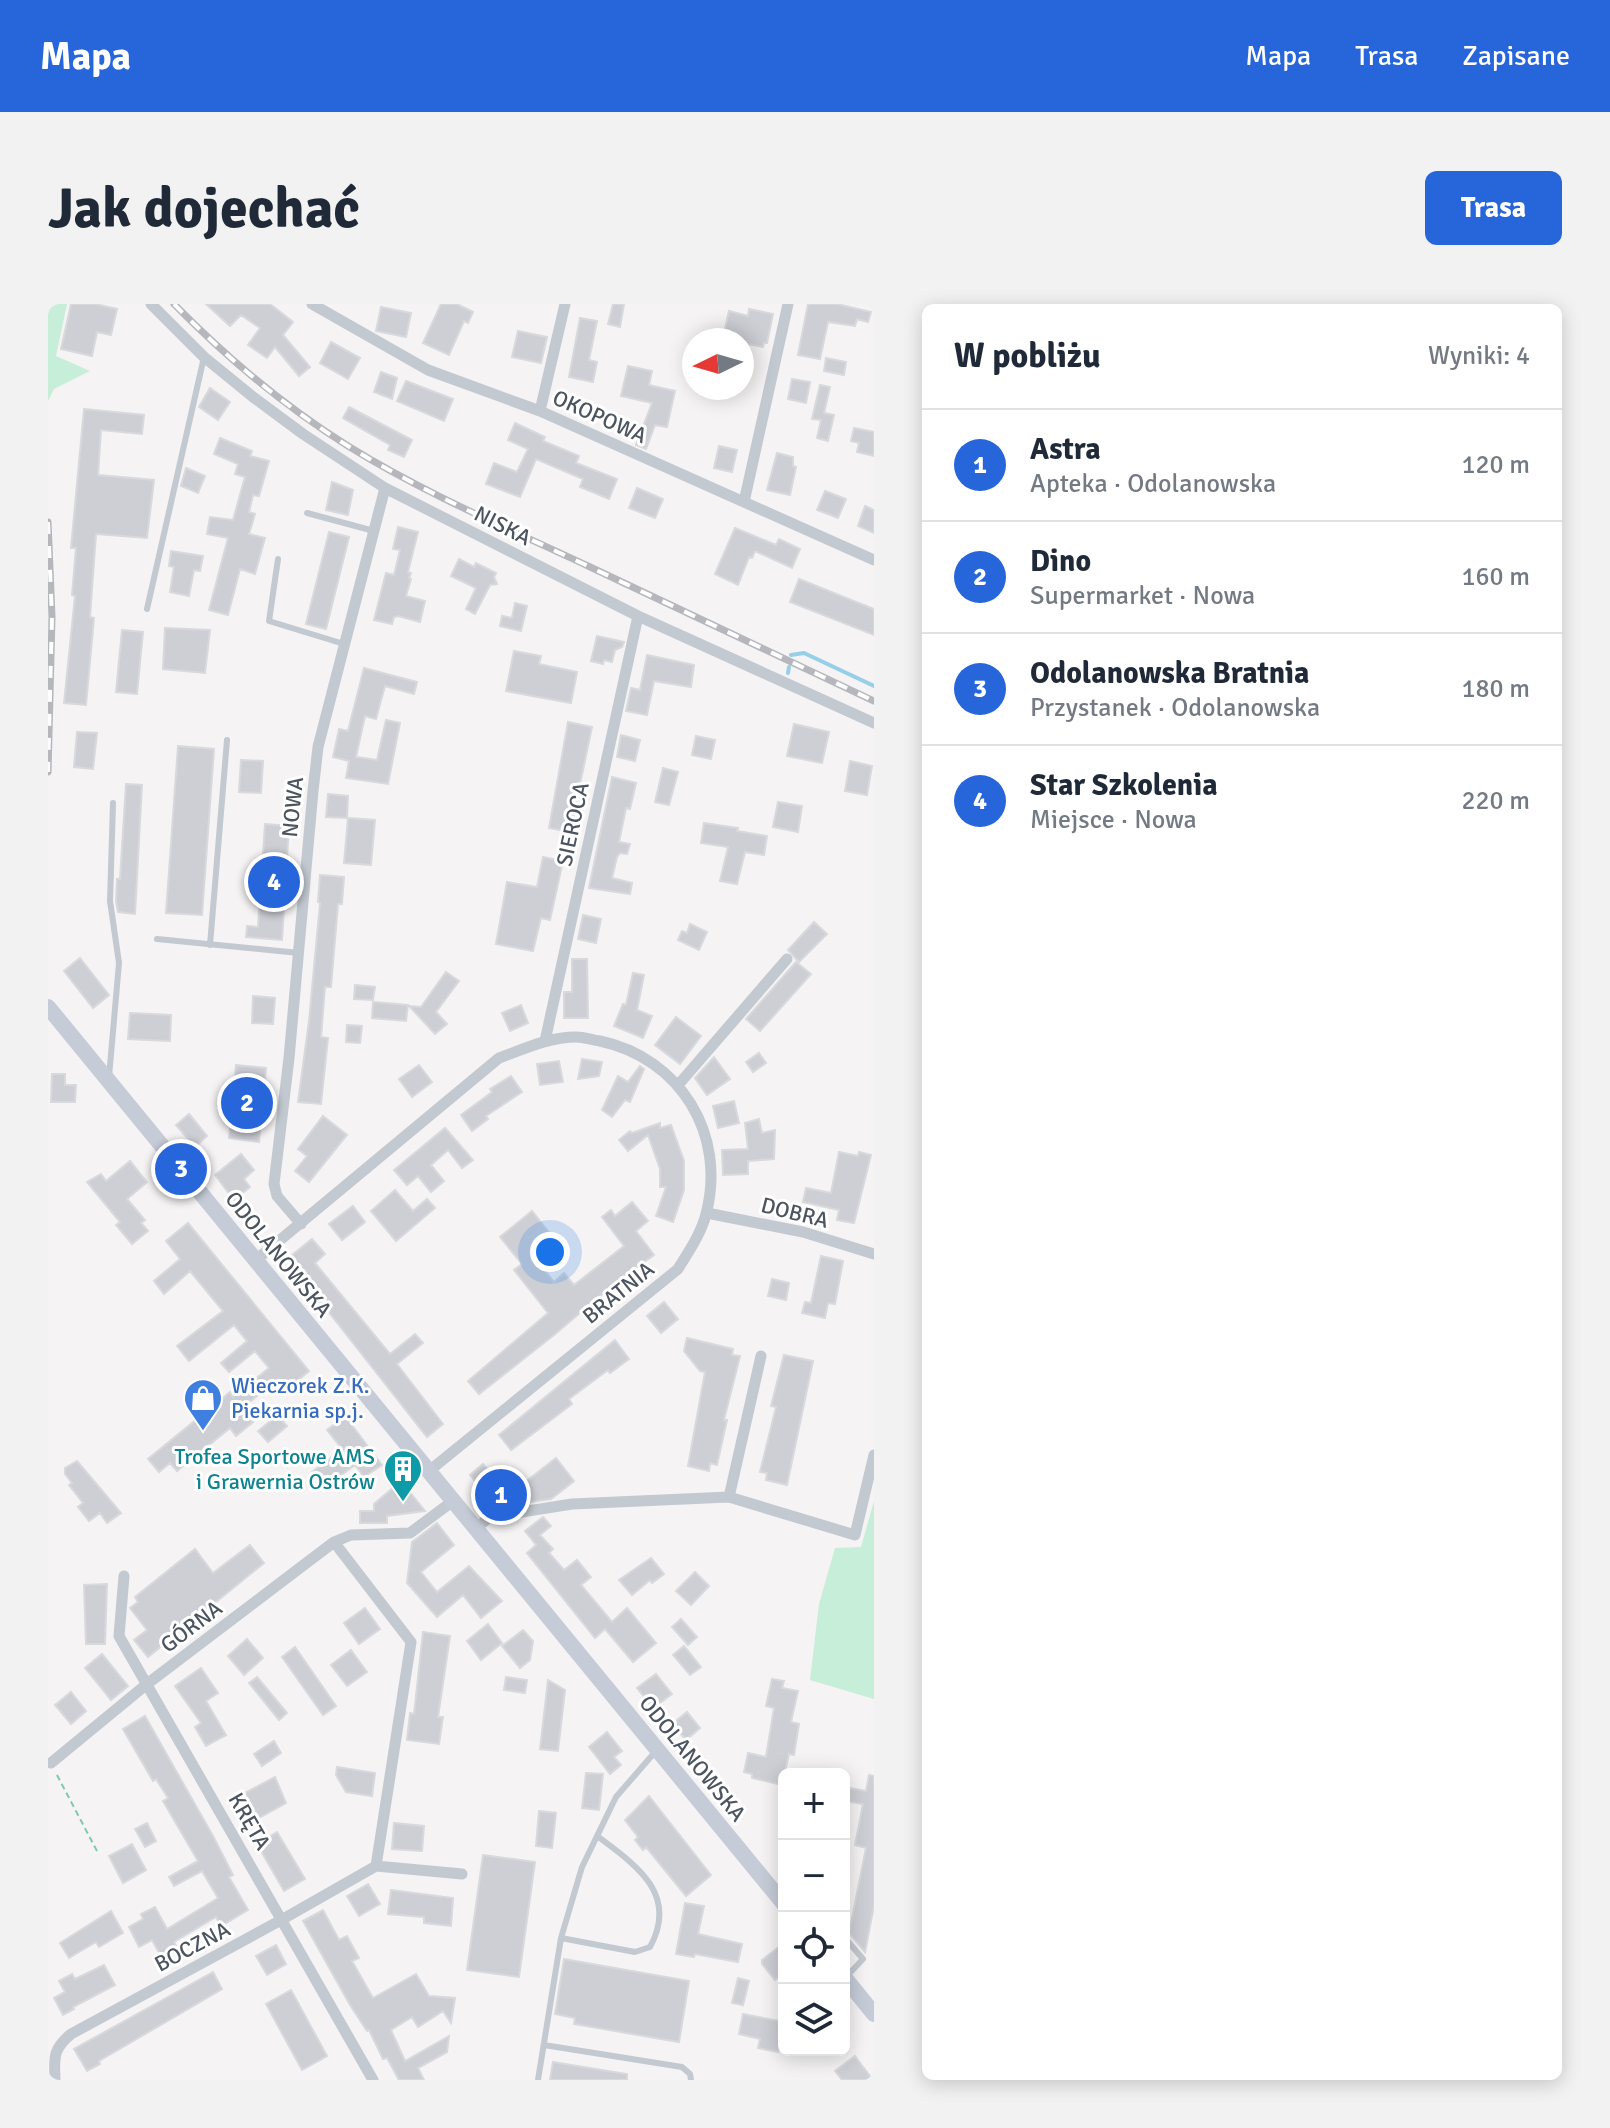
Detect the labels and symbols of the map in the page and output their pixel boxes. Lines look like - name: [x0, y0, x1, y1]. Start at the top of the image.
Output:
- north arrow: [682, 328, 754, 400]
- street label: OKOPOWA: [548, 384, 652, 449]
- street label: NISKA: [470, 500, 536, 551]
- street label: NOWA: [276, 775, 309, 839]
- street label: SIEROCA: [550, 779, 595, 869]
- pin: 4: [248, 852, 300, 912]
- pin: 2: [221, 1073, 273, 1133]
- pin: 3: [155, 1139, 207, 1199]
- street label: ODOLANOWSKA: [220, 1186, 338, 1323]
- street label: DOBRA: [758, 1191, 832, 1234]
- your location: [530, 1232, 570, 1272]
- street label: BRATNIA: [577, 1255, 660, 1329]
- place label: Wieczorek Z.K. Piekarnia sp.j.: [231, 1372, 370, 1424]
- shop icon: Wieczorek Z.K. Piekarnia sp.j.: [182, 1377, 224, 1432]
- place label: Trofea Sportowe AMS i Grawernia Ostrów: [175, 1443, 375, 1495]
- building icon: Trofea Sportowe AMS i Grawernia Ostrów: [382, 1448, 424, 1503]
- pin: 1: [475, 1465, 527, 1525]
- street label: GÓRNA: [155, 1594, 228, 1658]
- street label: ODOLANOWSKA: [634, 1690, 752, 1827]
- street label: KRĘTA: [222, 1788, 277, 1855]
- street label: BOCZNA: [150, 1915, 235, 1978]

